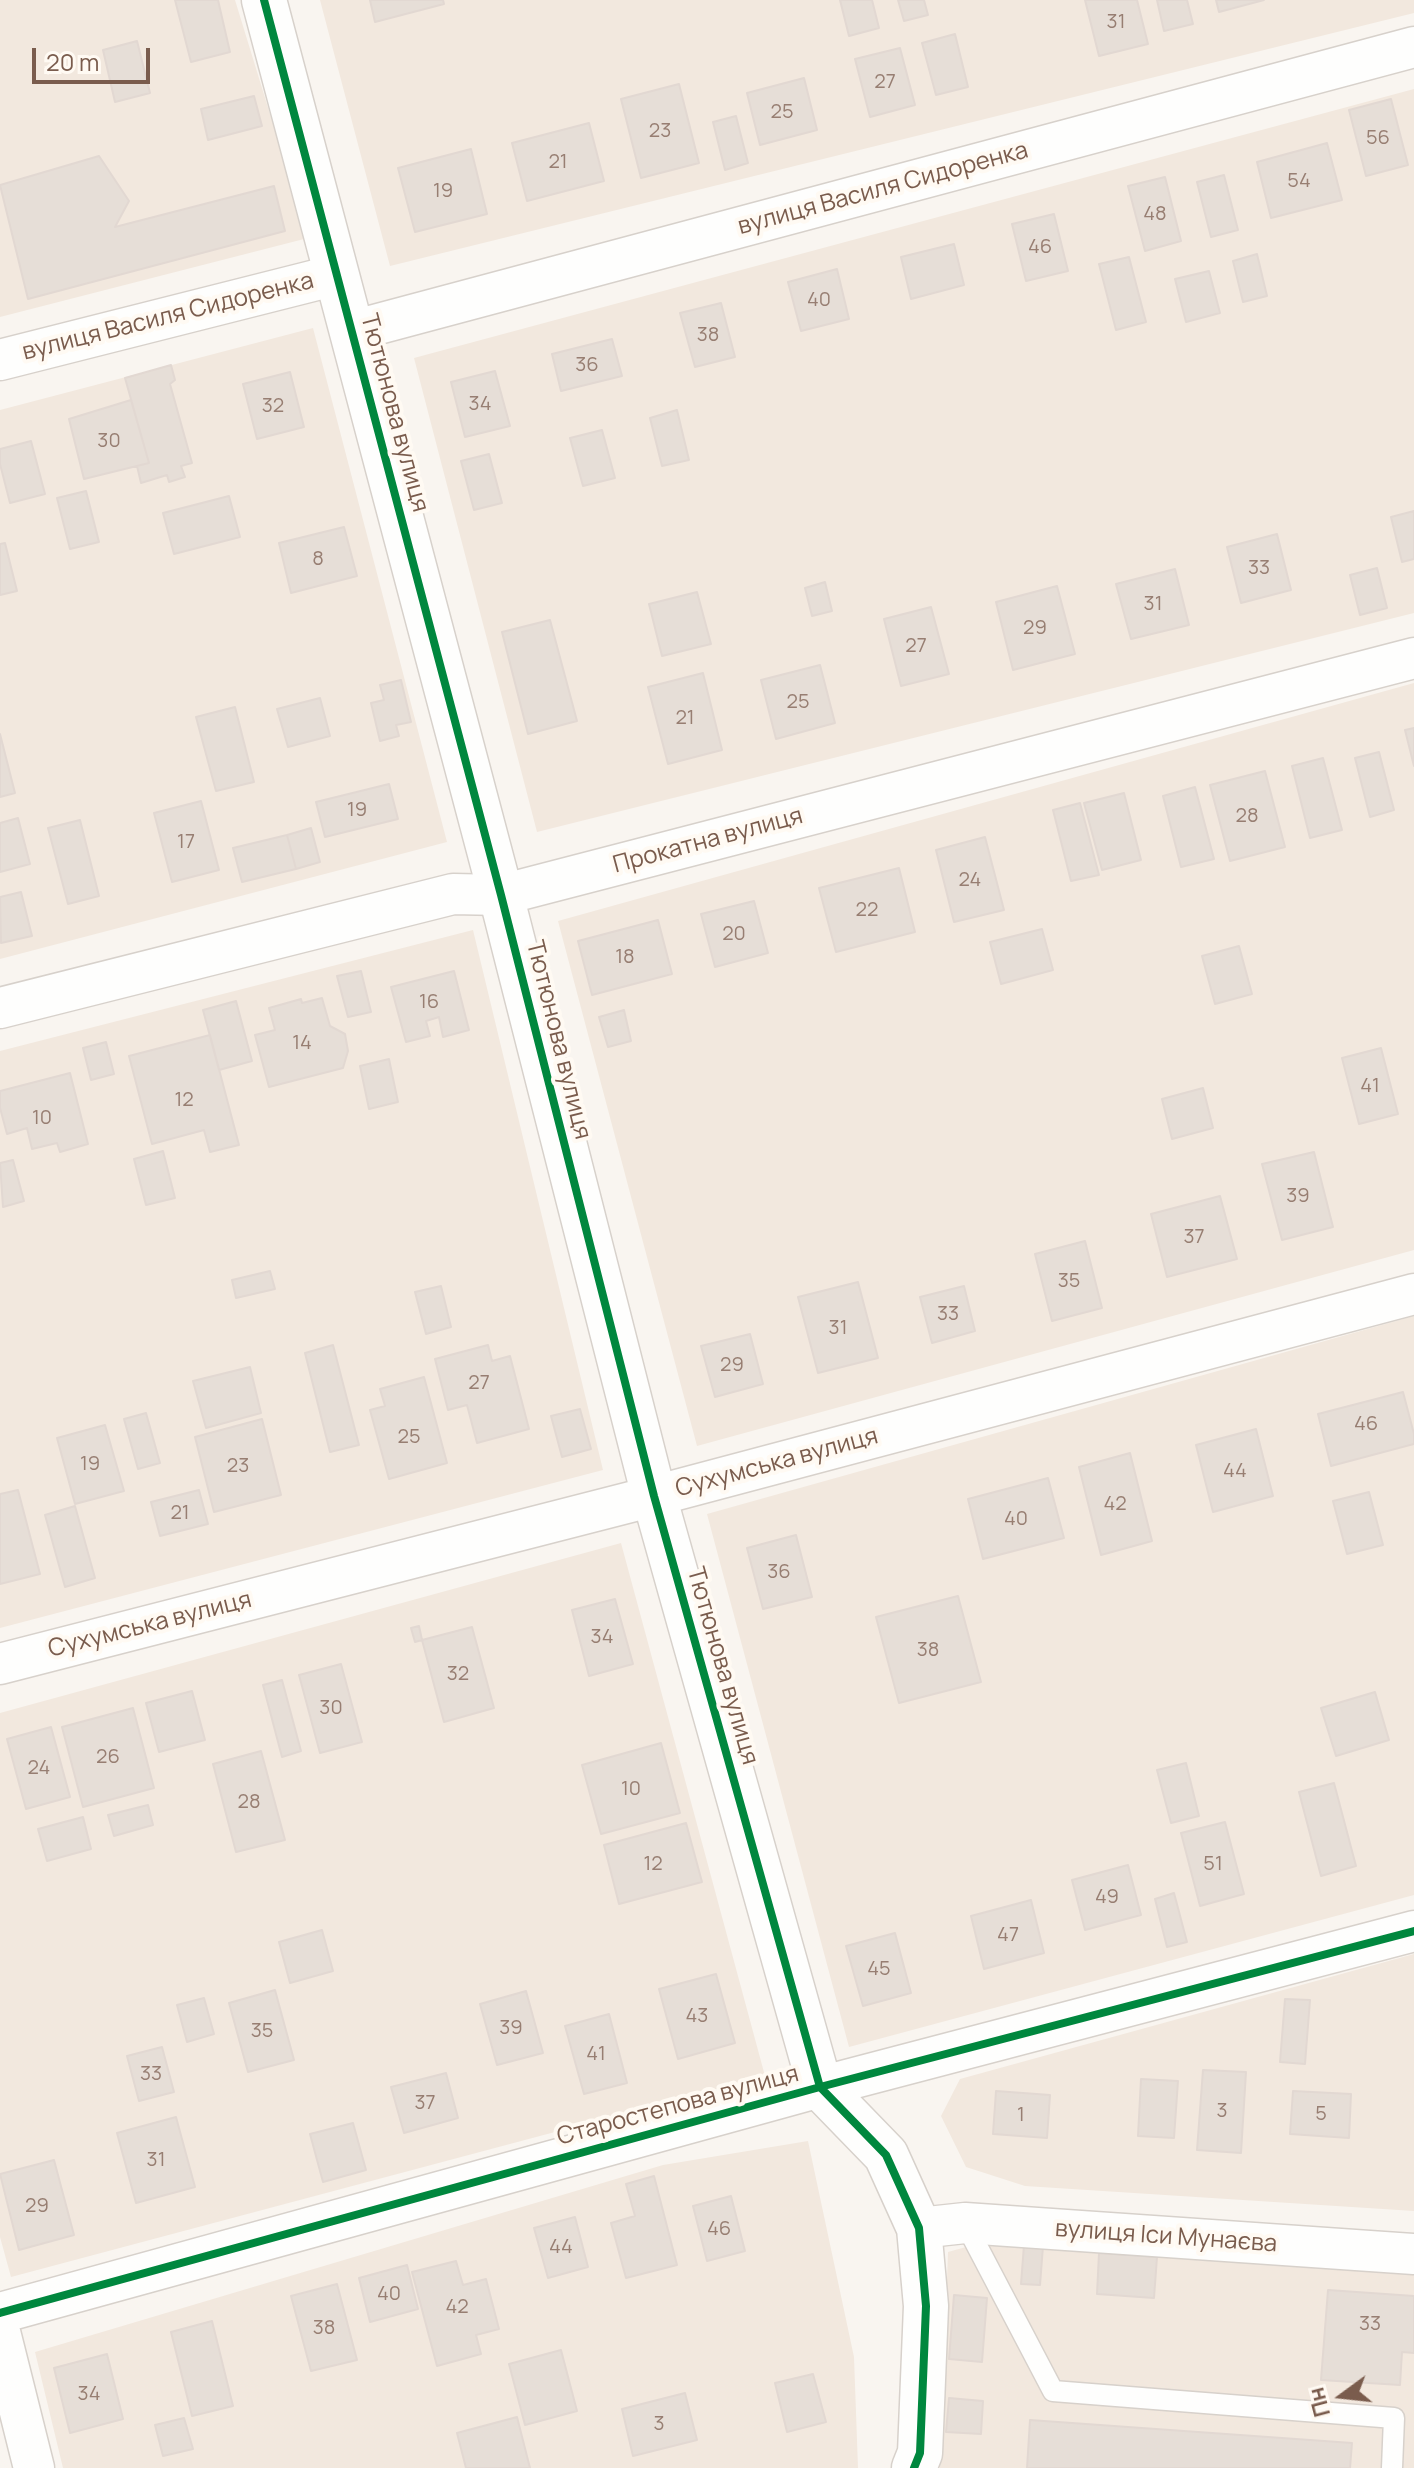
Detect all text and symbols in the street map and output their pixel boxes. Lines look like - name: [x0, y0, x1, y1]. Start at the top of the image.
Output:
- house number: 31: [1107, 10, 1125, 34]
- scale bar: [36, 32, 154, 82]
- text: 20 m: [46, 45, 99, 78]
- house number: 27: [874, 70, 896, 94]
- house number: 25: [771, 100, 793, 124]
- house number: 23: [649, 119, 671, 143]
- house number: 56: [1366, 126, 1390, 150]
- street label: вулиця Василя Сидоренка: [735, 136, 1031, 242]
- house number: 21: [548, 150, 568, 174]
- house number: 54: [1287, 169, 1311, 193]
- house number: 19: [433, 179, 453, 203]
- house number: 48: [1143, 202, 1167, 226]
- house number: 46: [1028, 235, 1052, 259]
- street label: вулиця Василя Сидоренка: [19, 267, 317, 367]
- house number: 40: [807, 288, 831, 312]
- street label: Тютюнова вулиця: [354, 311, 434, 515]
- house number: 38: [697, 323, 719, 347]
- house number: 36: [575, 353, 599, 377]
- house number: 34: [469, 392, 491, 416]
- house number: 32: [262, 394, 284, 418]
- house number: 30: [97, 429, 121, 453]
- house number: 8: [312, 547, 324, 571]
- house number: 33: [1248, 556, 1270, 580]
- house number: 31: [1144, 592, 1162, 616]
- house number: 29: [1023, 616, 1047, 640]
- house number: 27: [905, 634, 927, 658]
- house number: 25: [787, 690, 809, 714]
- house number: 21: [675, 706, 695, 730]
- house number: 19: [347, 798, 367, 822]
- street label: Прокатна вулиця: [610, 802, 806, 880]
- house number: 28: [1235, 804, 1259, 828]
- house number: 17: [177, 830, 195, 854]
- house number: 24: [959, 868, 981, 892]
- house number: 22: [856, 898, 878, 922]
- house number: 20: [722, 922, 746, 946]
- street label: Тютюнова вулиця: [519, 938, 597, 1142]
- house number: 18: [615, 945, 635, 969]
- house number: 16: [419, 990, 439, 1014]
- house number: 14: [292, 1031, 312, 1055]
- house number: 41: [1360, 1074, 1380, 1098]
- house number: 12: [174, 1088, 194, 1112]
- house number: 10: [32, 1106, 52, 1130]
- house number: 39: [1286, 1184, 1310, 1208]
- house number: 37: [1183, 1225, 1205, 1249]
- house number: 35: [1058, 1269, 1080, 1293]
- house number: 33: [937, 1302, 959, 1326]
- house number: 31: [829, 1316, 847, 1340]
- house number: 29: [720, 1353, 744, 1377]
- house number: 27: [468, 1371, 490, 1395]
- house number: 46: [1354, 1412, 1378, 1436]
- street label: Сухумська вулиця: [673, 1422, 881, 1504]
- house number: 25: [398, 1425, 420, 1449]
- house number: 19: [80, 1452, 100, 1476]
- house number: 23: [227, 1454, 249, 1478]
- house number: 44: [1223, 1459, 1247, 1483]
- house number: 42: [1103, 1492, 1127, 1516]
- house number: 21: [170, 1501, 190, 1525]
- house number: 40: [1004, 1507, 1028, 1531]
- house number: 36: [767, 1560, 791, 1584]
- street label: Тютюнова вулиця: [680, 1564, 764, 1768]
- street label: Сухумська вулиця: [45, 1586, 255, 1664]
- house number: 34: [591, 1625, 613, 1649]
- house number: 38: [917, 1638, 939, 1662]
- house number: 32: [447, 1662, 469, 1686]
- house number: 30: [319, 1696, 343, 1720]
- house number: 26: [96, 1745, 120, 1769]
- house number: 24: [28, 1756, 50, 1780]
- house number: 10: [621, 1777, 641, 1801]
- house number: 28: [237, 1790, 261, 1814]
- house number: 12: [643, 1852, 663, 1876]
- house number: 51: [1203, 1852, 1223, 1876]
- house number: 49: [1095, 1885, 1119, 1909]
- house number: 47: [997, 1923, 1019, 1947]
- house number: 45: [867, 1957, 891, 1981]
- house number: 43: [686, 2004, 708, 2028]
- house number: 39: [499, 2016, 523, 2040]
- house number: 35: [251, 2019, 273, 2043]
- house number: 41: [586, 2042, 606, 2066]
- street label: Старостепова вулиця: [554, 2060, 802, 2152]
- house number: 33: [140, 2062, 162, 2086]
- house number: 37: [414, 2091, 436, 2115]
- house number: 3: [1216, 2099, 1228, 2123]
- house number: 5: [1315, 2102, 1327, 2126]
- house number: 1: [1017, 2103, 1025, 2127]
- house number: 31: [147, 2148, 165, 2172]
- house number: 29: [25, 2194, 49, 2218]
- street label: вулиця Іси Мунаєва: [1054, 2215, 1278, 2259]
- house number: 46: [707, 2217, 731, 2241]
- house number: 44: [549, 2235, 573, 2259]
- house number: 40: [377, 2282, 401, 2306]
- house number: 42: [445, 2295, 469, 2319]
- house number: 33: [1359, 2312, 1381, 2336]
- house number: 38: [313, 2316, 335, 2340]
- north arrow: [1302, 2356, 1382, 2436]
- house number: 34: [78, 2382, 100, 2406]
- text: Пн: [1300, 2384, 1337, 2420]
- house number: 3: [653, 2412, 665, 2436]

